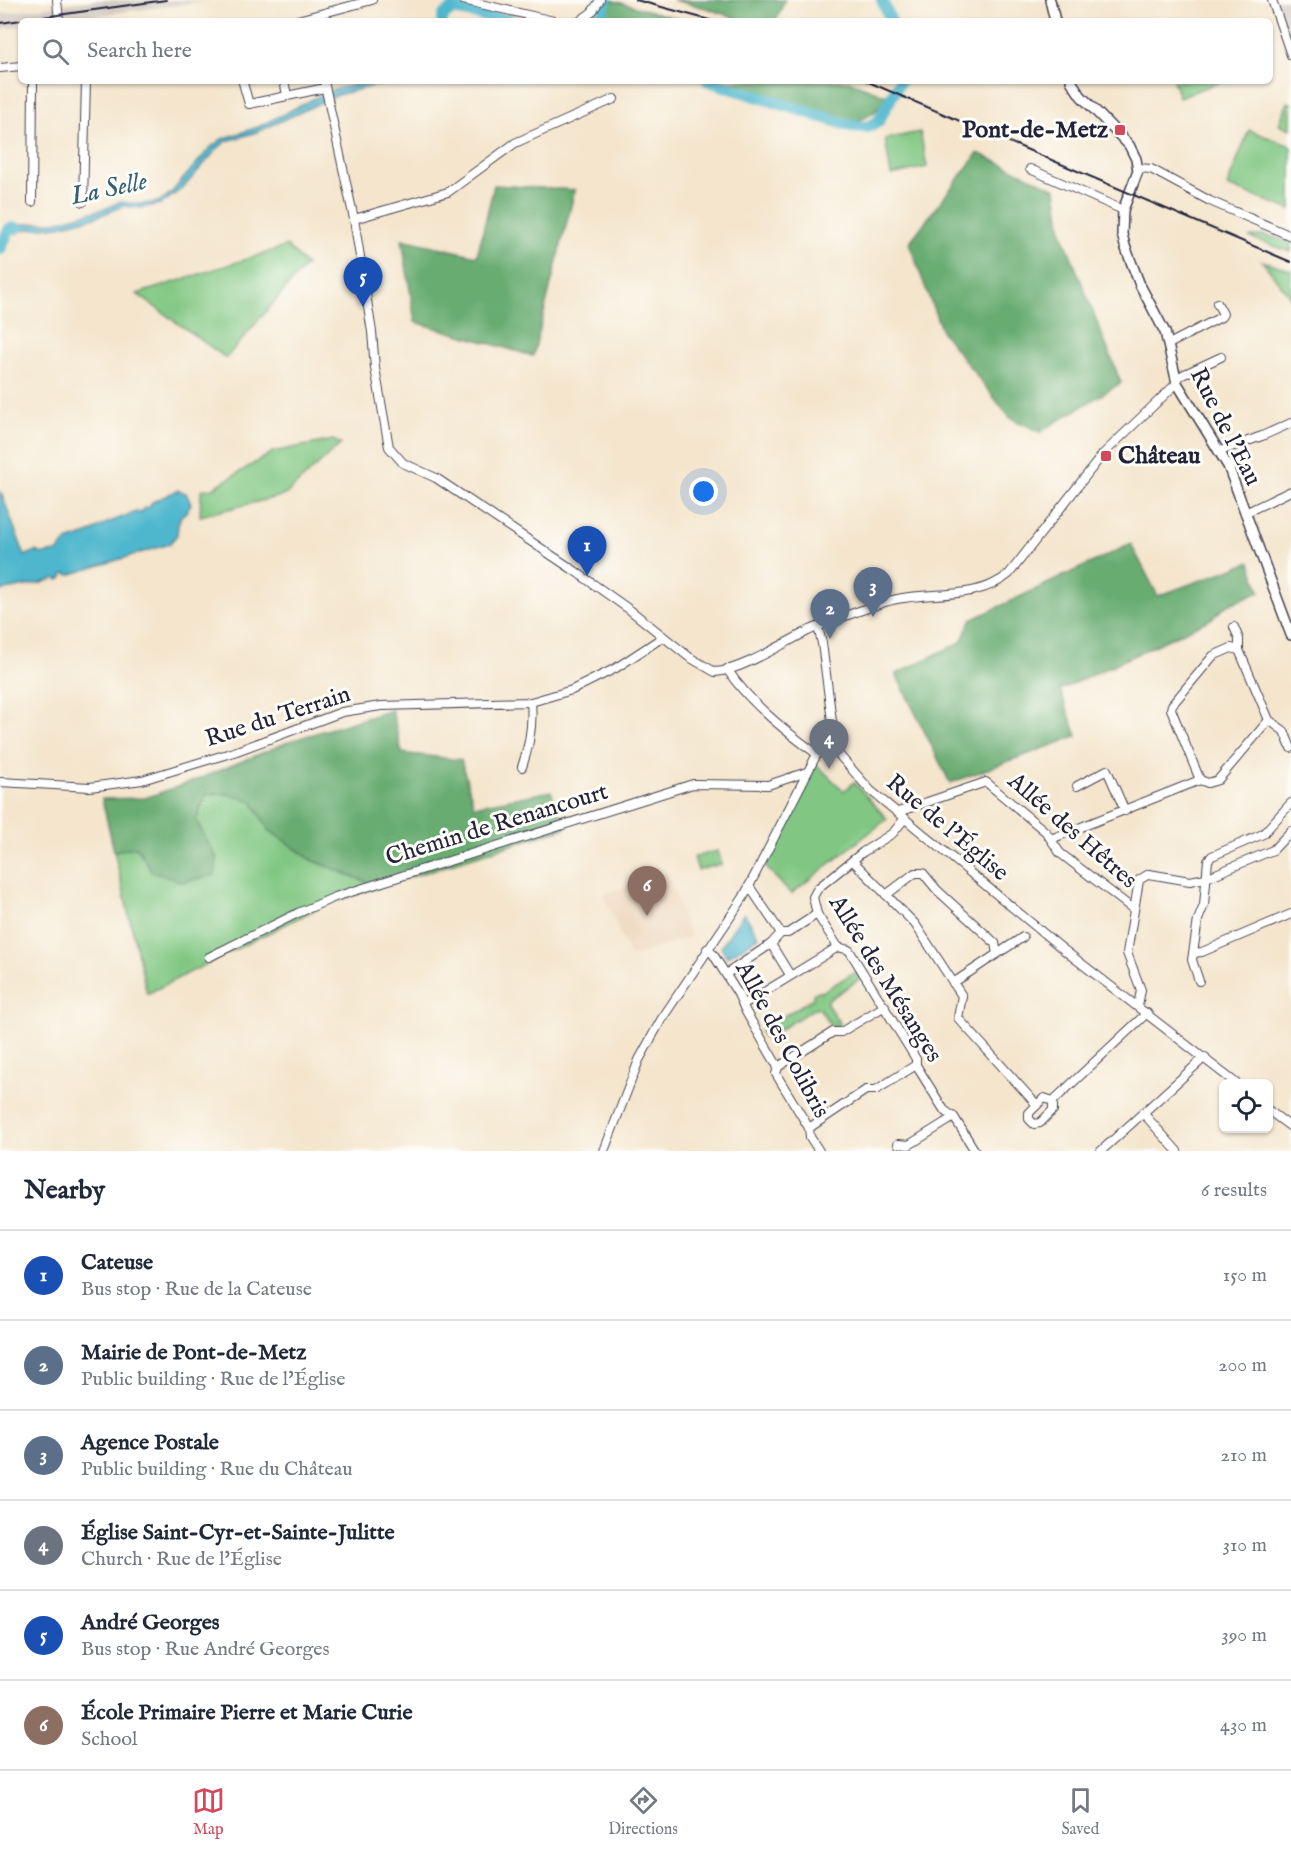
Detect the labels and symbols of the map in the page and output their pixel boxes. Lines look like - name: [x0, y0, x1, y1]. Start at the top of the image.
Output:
- place label: Pont-de-Metz: [962, 115, 1108, 146]
- marker: Pont-de-Metz: [1113, 123, 1127, 137]
- water label: La Selle: [67, 165, 150, 213]
- pin: 5: [344, 258, 382, 307]
- street label: Rue de l'Eau: [1182, 363, 1268, 491]
- place label: Château: [1118, 441, 1201, 472]
- marker: Château: [1099, 449, 1113, 463]
- your location: [689, 477, 718, 506]
- pin: 1: [568, 526, 606, 576]
- pin: 3: [854, 568, 892, 617]
- pin: 2: [810, 590, 850, 639]
- street label: Rue du Terrain: [201, 679, 355, 755]
- pin: 4: [810, 720, 848, 769]
- street label: Allée des Hêtres: [1000, 766, 1143, 896]
- street label: Rue de l'Église: [879, 768, 1015, 888]
- street label: Chemin de Renancourt: [382, 776, 612, 874]
- pin: 6: [628, 866, 666, 916]
- street label: Allée des Mésanges: [821, 889, 949, 1068]
- street label: Allée des Colibris: [727, 955, 836, 1124]

